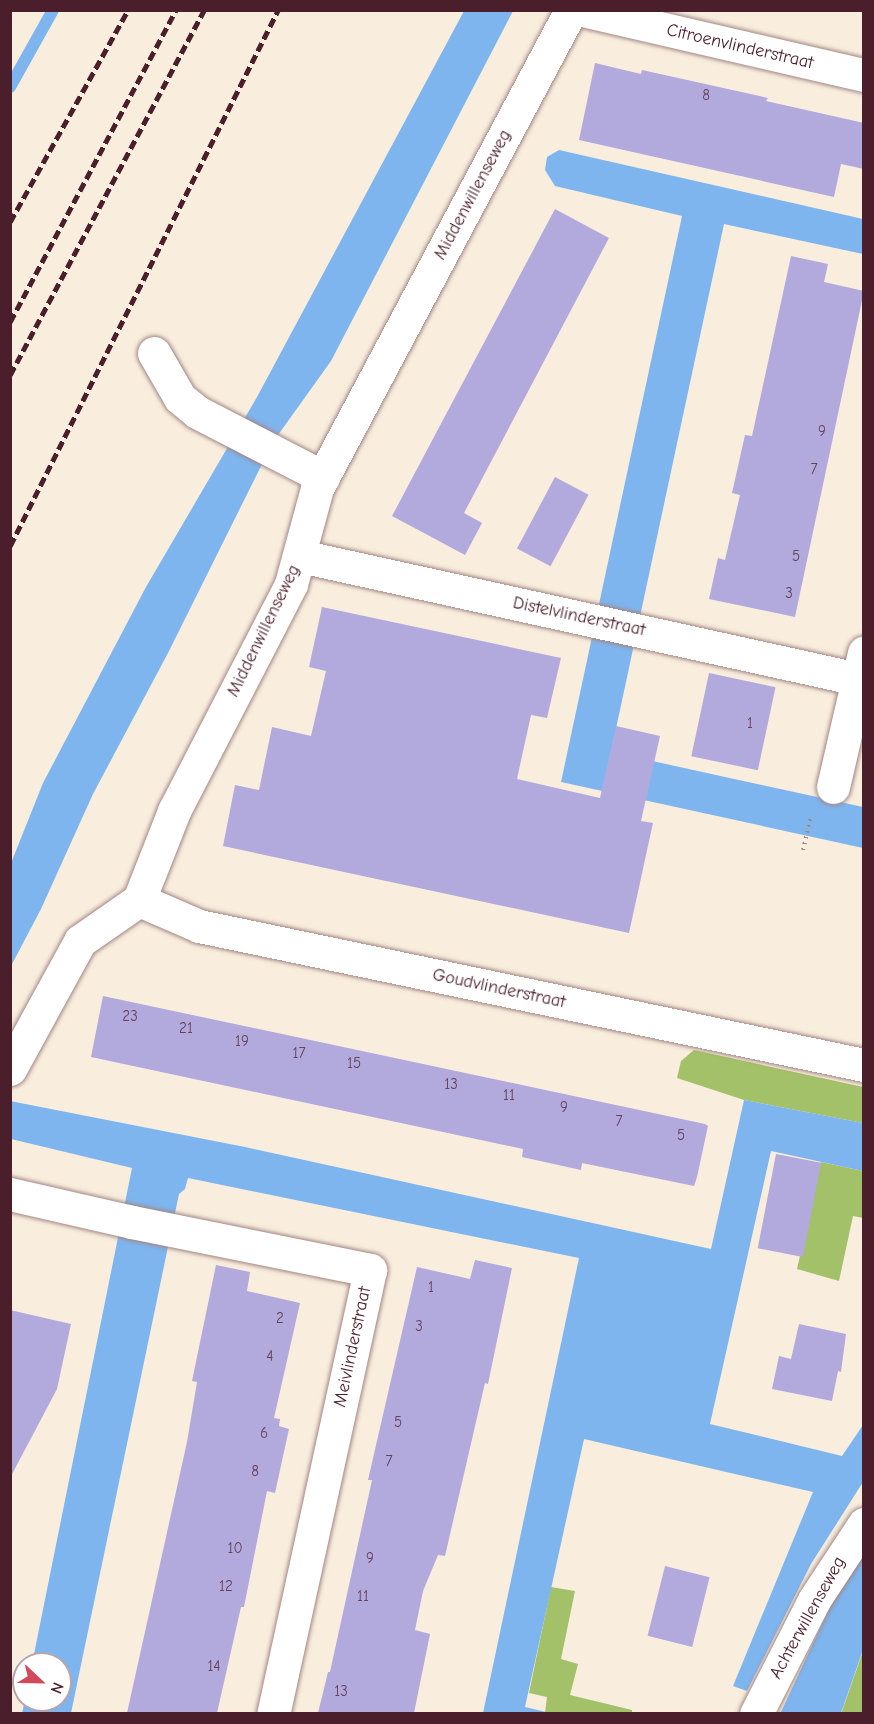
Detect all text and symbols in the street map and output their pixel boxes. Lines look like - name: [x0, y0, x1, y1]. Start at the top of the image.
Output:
- street label: Citroenvlinderstraat: [664, 20, 816, 74]
- house number: 8: [702, 87, 710, 105]
- street label: Middenwillenseweg: [430, 126, 516, 264]
- house number: 9: [818, 423, 826, 441]
- house number: 7: [810, 461, 818, 479]
- house number: 5: [792, 548, 800, 566]
- street label: Middenwillenseweg: [223, 561, 305, 701]
- house number: 3: [785, 585, 793, 603]
- street label: Distelvlinderstraat: [511, 592, 647, 642]
- house number: 1: [747, 715, 753, 733]
- street label: Goudvlinderstraat: [430, 964, 568, 1014]
- house number: 23: [122, 1008, 138, 1026]
- house number: 21: [179, 1020, 193, 1038]
- house number: 19: [235, 1033, 249, 1051]
- house number: 17: [292, 1045, 306, 1063]
- house number: 15: [347, 1055, 361, 1073]
- house number: 13: [444, 1076, 458, 1094]
- house number: 11: [503, 1087, 515, 1105]
- house number: 9: [560, 1099, 568, 1117]
- house number: 7: [615, 1113, 623, 1131]
- house number: 5: [677, 1127, 685, 1145]
- house number: 1: [428, 1279, 434, 1297]
- street label: Meivlinderstraat: [330, 1285, 376, 1409]
- house number: 2: [276, 1310, 284, 1328]
- house number: 3: [415, 1318, 423, 1336]
- house number: 4: [266, 1348, 274, 1366]
- house number: 5: [394, 1414, 402, 1432]
- house number: 6: [260, 1425, 268, 1443]
- house number: 7: [385, 1453, 393, 1471]
- house number: 8: [251, 1463, 259, 1481]
- house number: 10: [227, 1540, 243, 1558]
- house number: 9: [366, 1550, 374, 1568]
- street label: Achterwillenseweg: [765, 1553, 851, 1683]
- house number: 12: [219, 1578, 233, 1596]
- house number: 11: [357, 1588, 369, 1606]
- north arrow: [12, 1652, 72, 1712]
- house number: 14: [207, 1658, 221, 1676]
- text: N: [47, 1680, 67, 1696]
- house number: 13: [334, 1683, 348, 1701]

